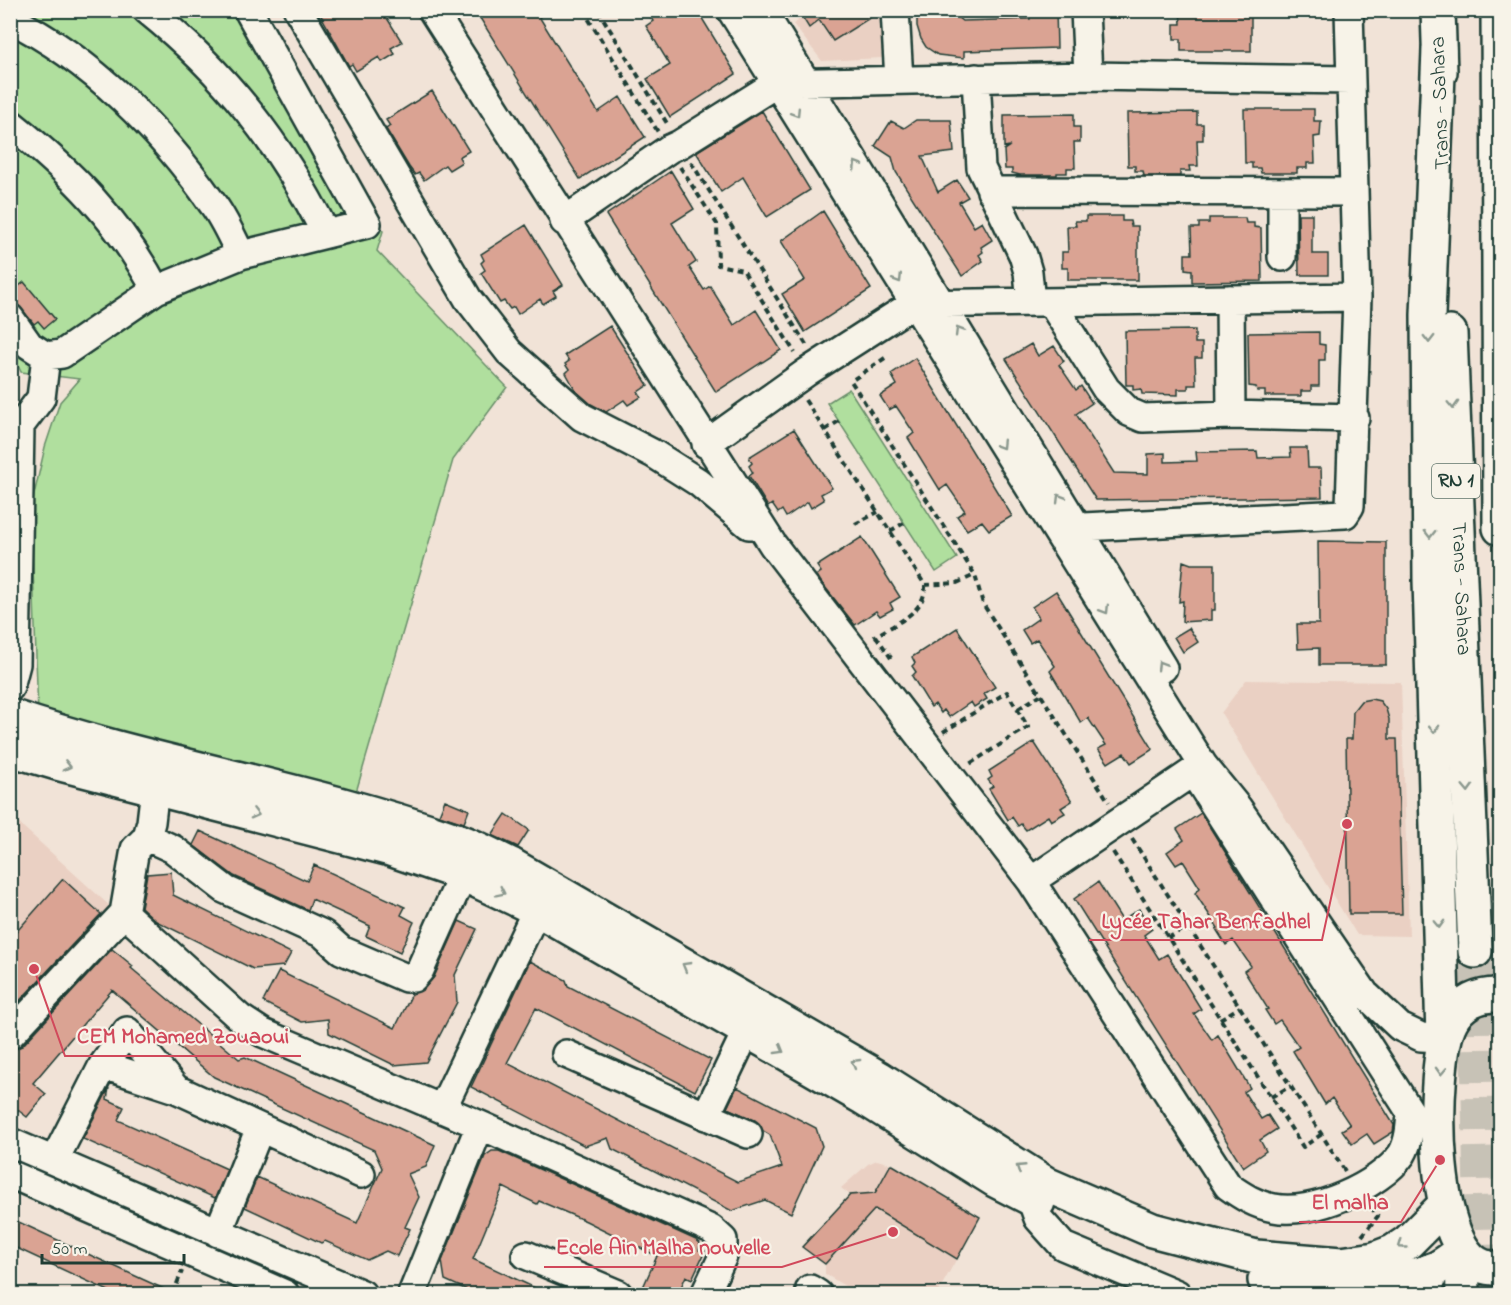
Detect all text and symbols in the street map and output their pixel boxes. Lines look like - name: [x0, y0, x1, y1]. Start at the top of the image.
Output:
- street label: Trans - Sahara: [1424, 36, 1458, 170]
- one-way arrow: [788, 107, 800, 117]
- one-way arrow: [852, 161, 864, 171]
- one-way arrow: [891, 273, 903, 283]
- one-way arrow: [955, 327, 967, 337]
- one-way arrow: [1423, 335, 1435, 344]
- one-way arrow: [1446, 400, 1459, 409]
- one-way arrow: [994, 439, 1006, 449]
- road number: RN 1: [1432, 464, 1480, 498]
- one-way arrow: [1056, 494, 1067, 504]
- street label: Trans - Sahara: [1443, 522, 1478, 656]
- one-way arrow: [1423, 530, 1436, 539]
- one-way arrow: [1097, 604, 1109, 614]
- one-way arrow: [1157, 661, 1169, 671]
- one-way arrow: [1428, 725, 1440, 734]
- one-way arrow: [61, 758, 71, 771]
- one-way arrow: [1462, 784, 1475, 793]
- one-way arrow: [250, 806, 260, 819]
- one-way arrow: [494, 884, 505, 896]
- callout: Lycée Tahar Benfadhel: [1089, 900, 1322, 940]
- text: Lycée Tahar Benfadhel: [1101, 907, 1311, 940]
- one-way arrow: [1433, 920, 1446, 929]
- one-way arrow: [682, 962, 692, 973]
- callout: CEM Mohamed Zouaoui: [65, 1016, 301, 1056]
- text: CEM Mohamed Zouaoui: [77, 1022, 289, 1054]
- one-way arrow: [774, 1042, 784, 1054]
- one-way arrow: [851, 1059, 861, 1071]
- one-way arrow: [1434, 1067, 1447, 1076]
- one-way arrow: [1015, 1164, 1026, 1175]
- callout: El malha: [1299, 1182, 1401, 1222]
- text: El malha: [1311, 1188, 1389, 1220]
- scale bar: [42, 1227, 184, 1265]
- callout: Ecole Ain Malha nouvelle: [544, 1227, 782, 1267]
- text: Ecole Ain Malha nouvelle: [556, 1233, 771, 1265]
- text: 50 m: [51, 1237, 88, 1263]
- one-way arrow: [1398, 1238, 1409, 1249]

